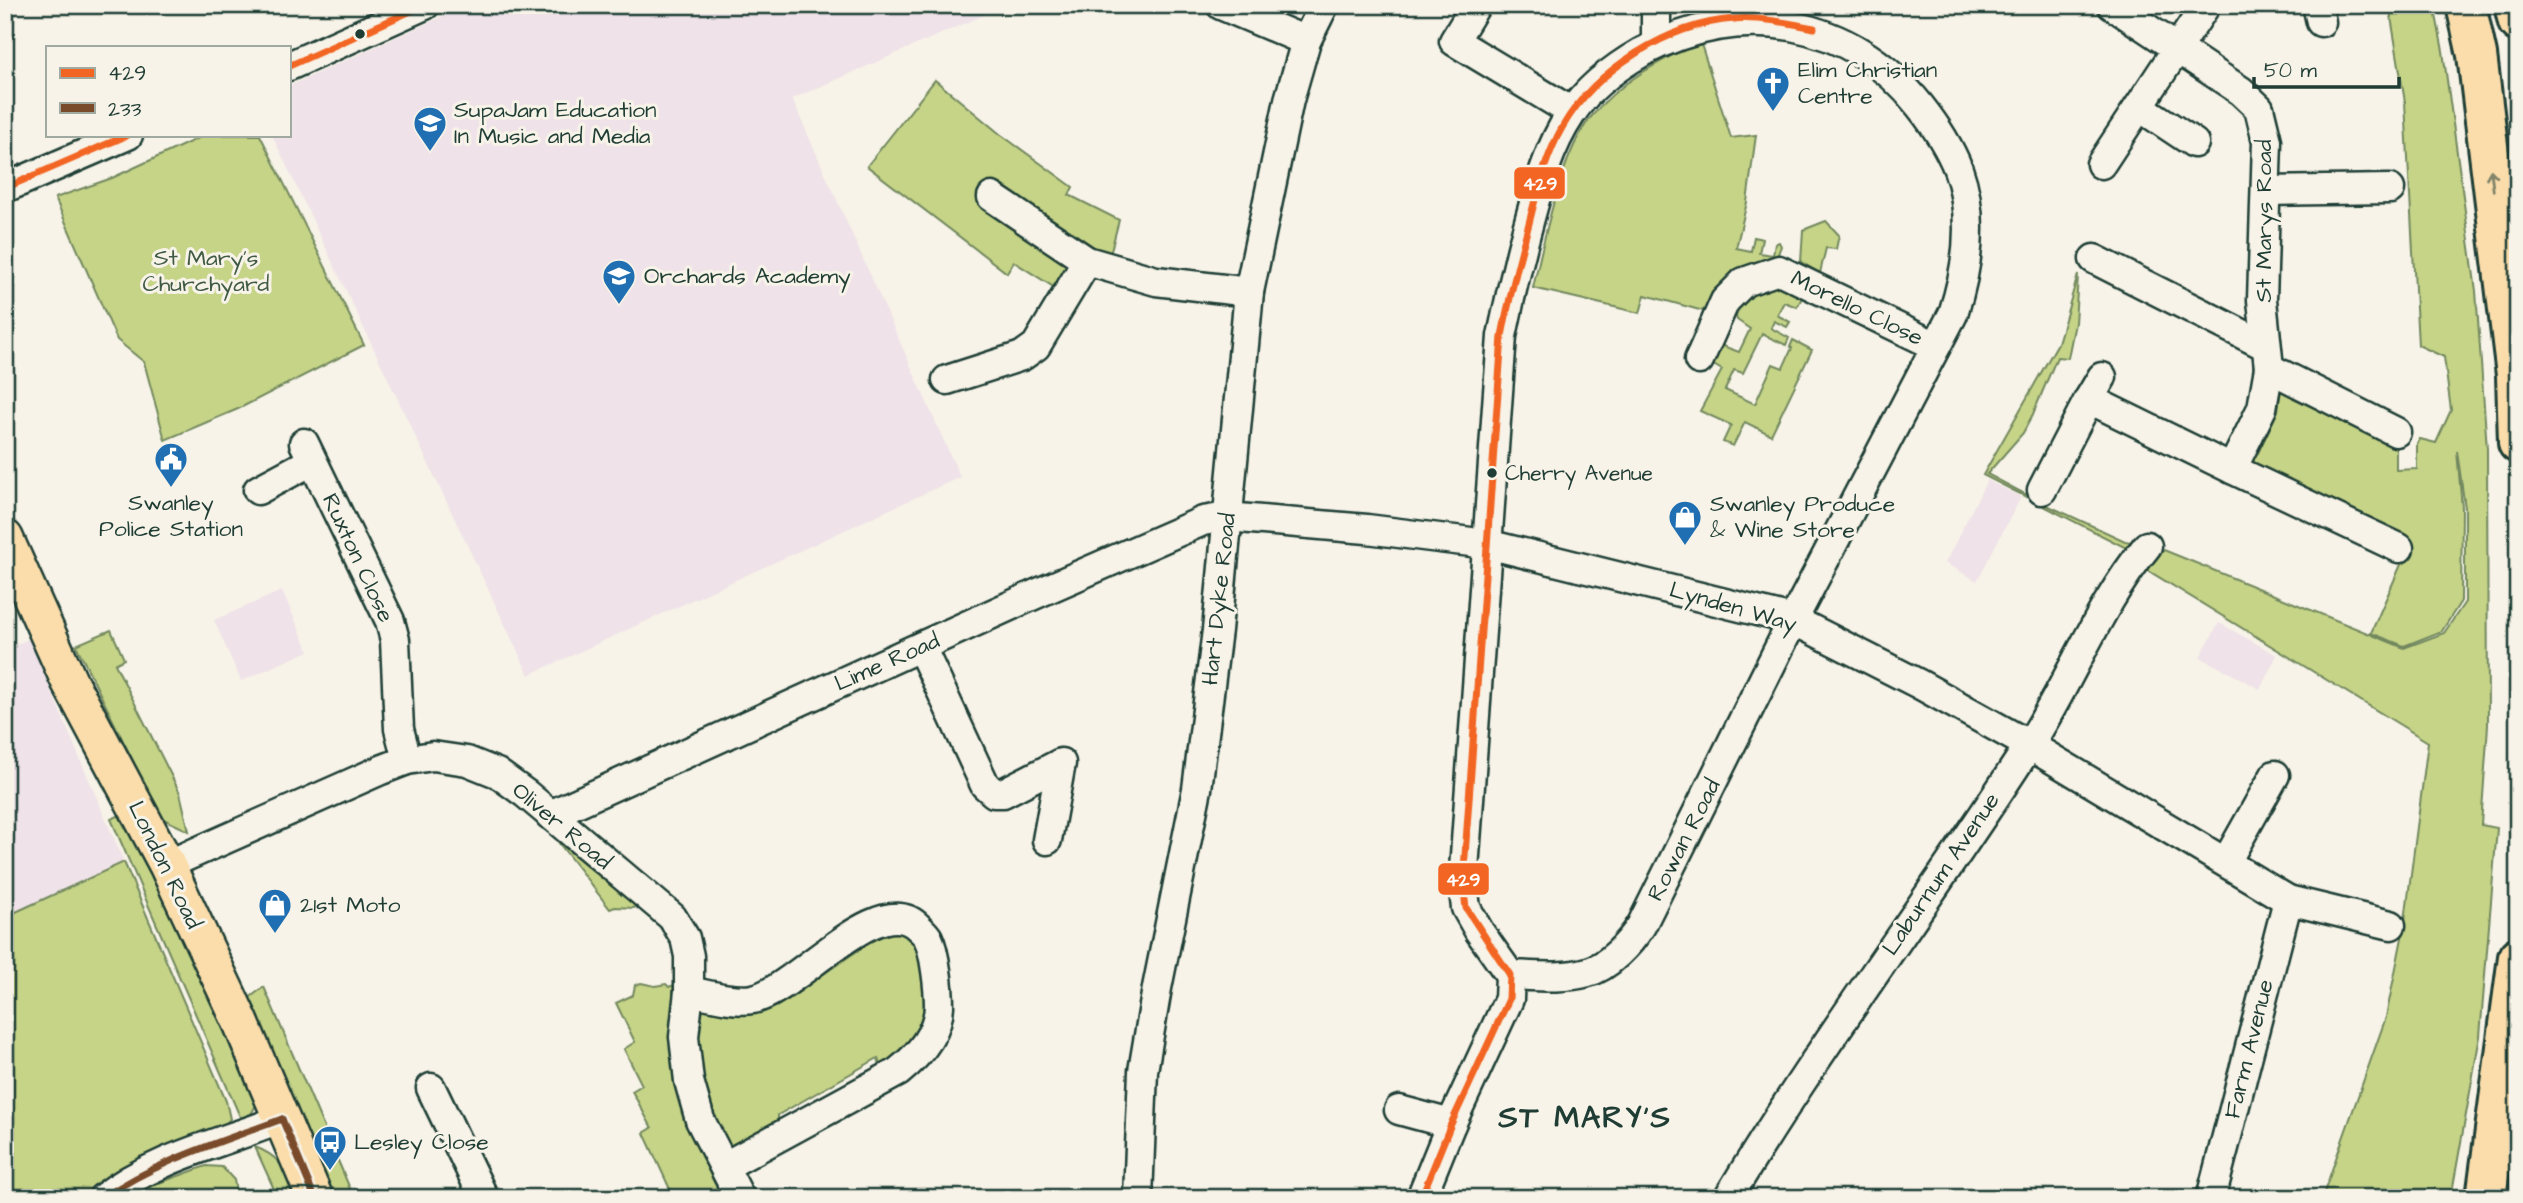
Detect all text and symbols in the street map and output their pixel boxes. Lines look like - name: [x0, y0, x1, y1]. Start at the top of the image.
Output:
- unlabelled marker: [353, 27, 367, 41]
- legend: [46, 46, 290, 136]
- scale bar: [2254, 46, 2399, 90]
- place label: Elim Christian Centre: [1798, 54, 1937, 112]
- text: 50 m: [2264, 56, 2318, 85]
- text: 429: [108, 59, 146, 88]
- church icon: Elim Christian Centre: [1754, 64, 1792, 113]
- place label: SupaJam Education In Music and Media: [454, 94, 657, 152]
- text: 233: [108, 95, 142, 124]
- school or university icon: SupaJam Education In Music and Media: [411, 104, 449, 153]
- street label: St Marys Road: [2248, 139, 2281, 302]
- line badge: 429: [1513, 166, 1566, 200]
- one-way arrow: [2486, 169, 2499, 192]
- text: 429: [1523, 171, 1557, 198]
- park label: St Mary's Churchyard: [143, 242, 270, 301]
- school or university icon: Orchards Academy: [600, 257, 638, 306]
- place label: Orchards Academy: [644, 260, 851, 293]
- street label: Morello Close: [1786, 262, 1928, 354]
- public building icon: Swanley Police Station: [152, 440, 190, 489]
- place label: Cherry Avenue: [1505, 459, 1653, 490]
- marker: Cherry Avenue: [1485, 466, 1499, 480]
- place label: Swanley Police Station: [99, 487, 243, 545]
- street label: Ruxton Close: [314, 488, 402, 628]
- place label: Swanley Produce & Wine Store: [1710, 488, 1895, 546]
- shop icon: Swanley Produce & Wine Store: [1666, 498, 1704, 547]
- street label: Hart Dyke Road: [1194, 511, 1245, 687]
- street label: Lynden Way: [1665, 574, 1801, 641]
- street label: Lime Road: [829, 625, 945, 699]
- street label: Rowan Road: [1640, 773, 1729, 907]
- street label: Oliver Road: [505, 775, 619, 877]
- street label: Laburnum Avenue: [1875, 786, 2007, 962]
- street label: London Road: [120, 796, 210, 934]
- line badge: 429: [1437, 862, 1490, 896]
- text: 429: [1446, 867, 1480, 894]
- shop icon: 21st Moto: [256, 886, 294, 935]
- place label: 21st Moto: [300, 889, 400, 921]
- street label: Farm Avenue: [2216, 976, 2282, 1122]
- district label: ST MARY'S: [1497, 1097, 1672, 1139]
- bus stop icon: Lesley Close: [311, 1123, 349, 1172]
- place label: Lesley Close: [354, 1126, 489, 1159]

